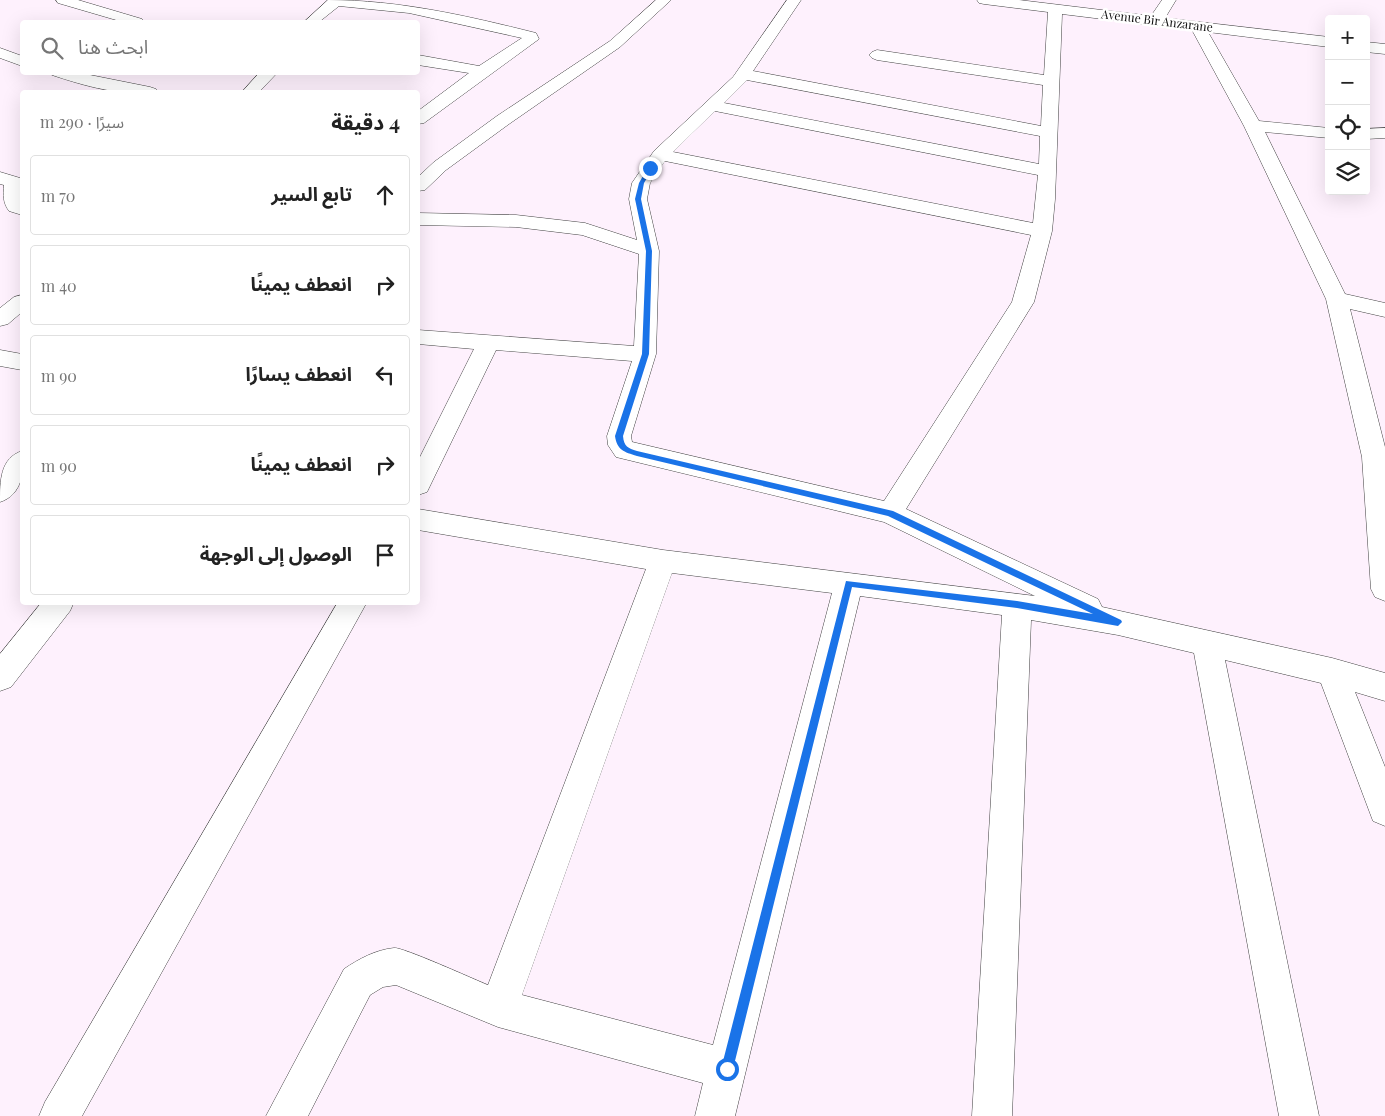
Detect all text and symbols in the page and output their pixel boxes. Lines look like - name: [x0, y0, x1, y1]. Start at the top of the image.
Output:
- street label: Avenue Bir Anzarane: [1099, 5, 1214, 35]
- map controls: [1325, 15, 1370, 195]
- button: +: [1325, 15, 1370, 60]
- search box: [20, 20, 420, 75]
- text: ابحث هنا: [78, 33, 148, 59]
- icon: search: [38, 34, 66, 62]
- button: −: [1325, 60, 1370, 105]
- button: locate: [1325, 105, 1370, 150]
- text: 4 دقيقة: [331, 107, 400, 135]
- text: سيرًا · 290 m: [40, 111, 124, 132]
- button: layers: [1325, 150, 1370, 195]
- route end: [639, 157, 662, 180]
- text: تابع السير: [271, 180, 352, 206]
- icon: ahead: [371, 181, 399, 209]
- text: 70 m: [41, 185, 75, 206]
- text: انعطف يمينًا: [250, 270, 352, 296]
- icon: right: [371, 271, 399, 299]
- text: 40 m: [41, 275, 77, 296]
- text: انعطف يسارًا: [246, 360, 352, 386]
- icon: left: [371, 361, 399, 389]
- text: 90 m: [41, 365, 77, 386]
- text: انعطف يمينًا: [250, 450, 352, 476]
- icon: right: [371, 451, 399, 479]
- text: 90 m: [41, 455, 77, 476]
- text: الوصول إلى الوجهة: [200, 540, 352, 566]
- icon: arrive: [371, 541, 399, 569]
- route start: [716, 1058, 739, 1081]

